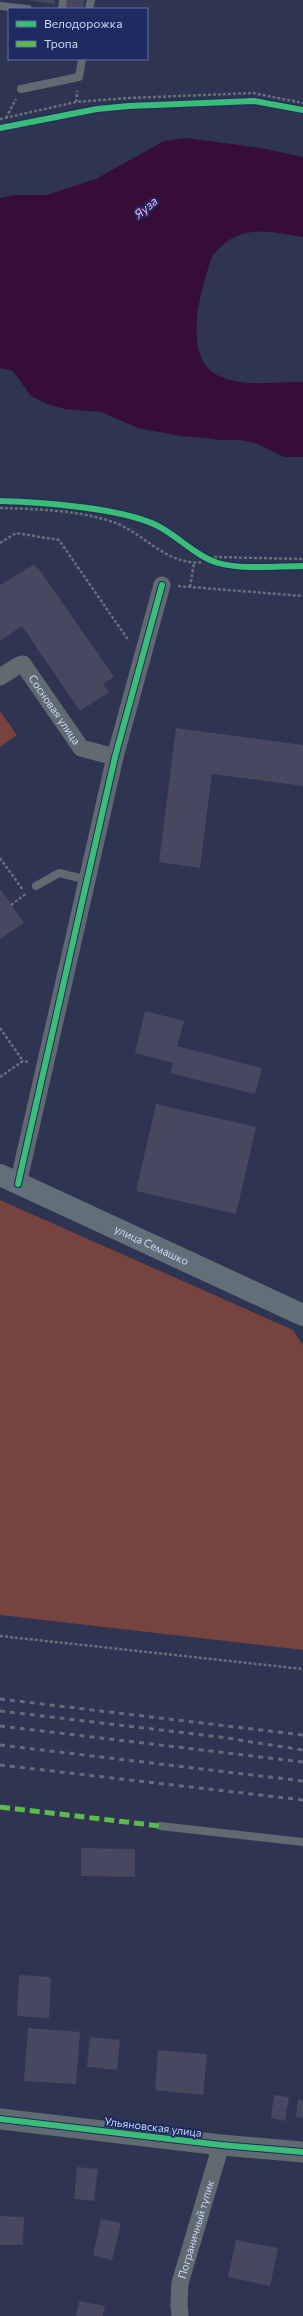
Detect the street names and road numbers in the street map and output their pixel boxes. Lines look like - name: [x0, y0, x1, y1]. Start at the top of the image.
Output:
- street label: Сосновая улица: [26, 672, 84, 747]
- street label: улица Семашко: [113, 1222, 191, 1268]
- street label: Ульяновская улица: [104, 2114, 202, 2139]
- street label: Пограничный тупик: [175, 2178, 216, 2280]

